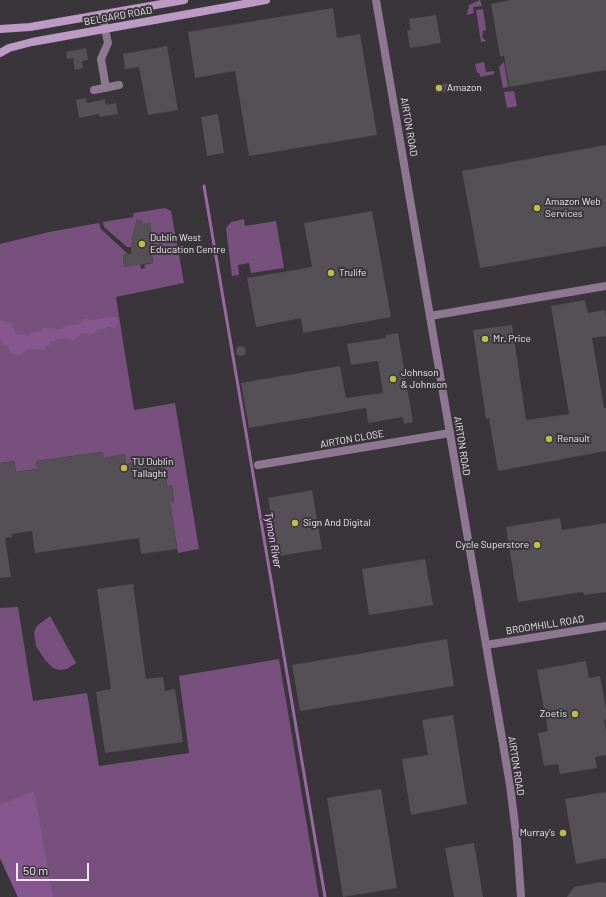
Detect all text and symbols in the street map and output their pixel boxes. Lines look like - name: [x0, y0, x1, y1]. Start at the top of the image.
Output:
- street label: BELGARD ROAD: [83, 4, 153, 28]
- place label: Amazon: [447, 82, 482, 94]
- marker: Amazon: [434, 83, 444, 93]
- street label: AIRTON ROAD: [398, 97, 420, 157]
- place label: Amazon Web Services: [545, 196, 601, 220]
- marker: Amazon Web Services: [532, 203, 542, 213]
- place label: Dublin West Education Centre: [150, 232, 226, 256]
- marker: Dublin West Education Centre: [137, 239, 147, 249]
- place label: Trulife: [339, 267, 366, 279]
- marker: Trulife: [326, 268, 336, 278]
- place label: Mr. Price: [493, 333, 531, 345]
- marker: Mr. Price: [480, 334, 490, 344]
- place label: Johnson & Johnson: [401, 367, 447, 390]
- marker: Johnson & Johnson: [388, 374, 398, 384]
- street label: AIRTON ROAD: [451, 416, 473, 476]
- street label: AIRTON CLOSE: [319, 427, 385, 451]
- place label: Renault: [557, 433, 590, 445]
- marker: Renault: [544, 434, 554, 444]
- place label: TU Dublin Tallaght: [132, 456, 173, 480]
- marker: TU Dublin Tallaght: [119, 463, 129, 473]
- water label: Tymon River: [262, 511, 284, 569]
- place label: Sign And Digital: [303, 517, 371, 529]
- marker: Sign And Digital: [290, 518, 300, 528]
- place label: Cycle Superstore: [455, 539, 529, 551]
- marker: Cycle Superstore: [532, 540, 542, 550]
- street label: BROOMHILL ROAD: [505, 613, 585, 637]
- place label: Zoetis: [540, 708, 567, 720]
- marker: Zoetis: [570, 709, 580, 719]
- street label: AIRTON ROAD: [505, 736, 527, 796]
- place label: Murray's: [520, 827, 555, 839]
- marker: Murray's: [558, 828, 568, 838]
- scale bar: [18, 855, 91, 881]
- text: 50 m: [23, 863, 48, 877]

